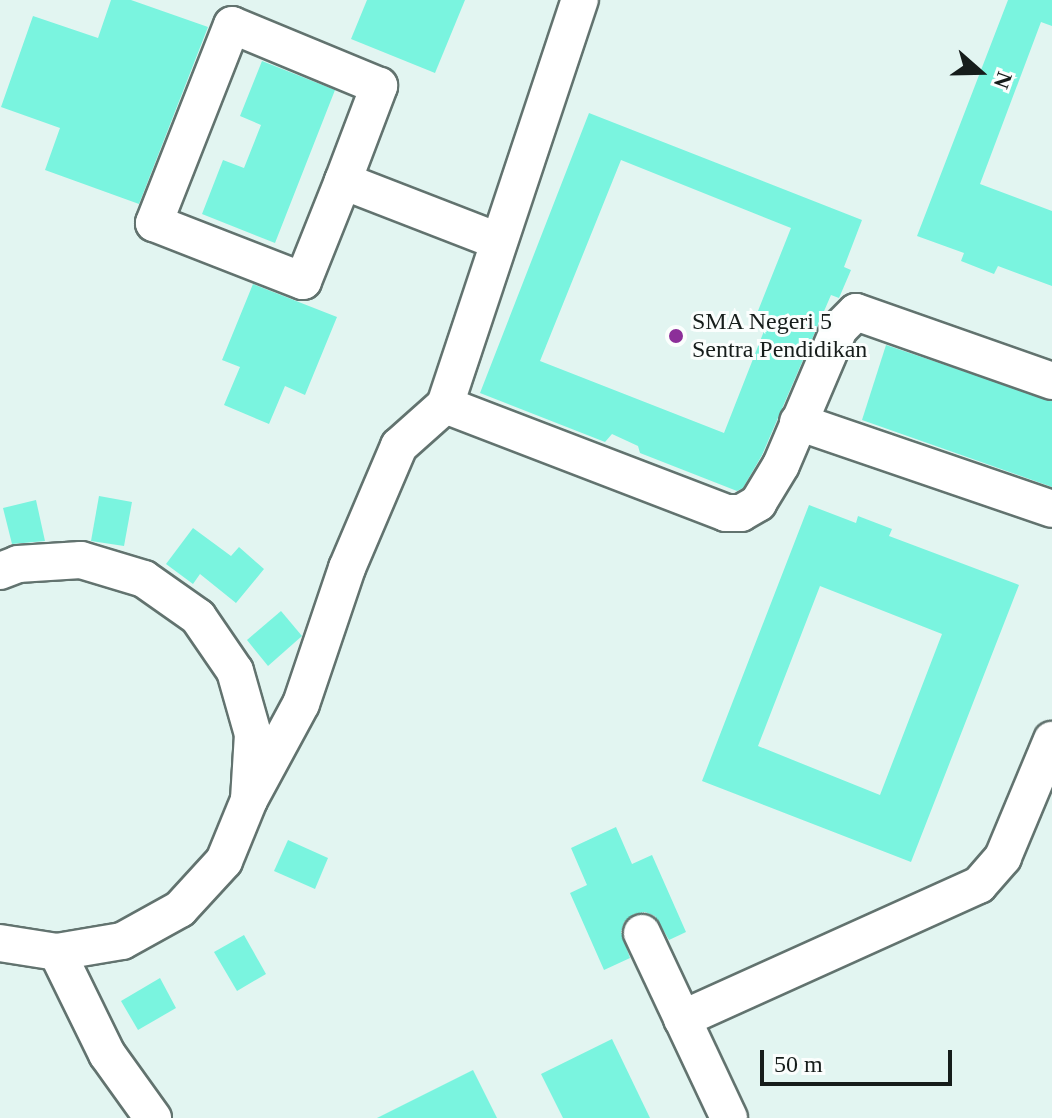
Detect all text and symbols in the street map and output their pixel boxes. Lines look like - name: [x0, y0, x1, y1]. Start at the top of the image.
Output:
- north arrow: [940, 32, 1020, 112]
- text: N: [989, 69, 1017, 92]
- place label: SMA Negeri 5 Sentra Pendidikan: [692, 308, 867, 364]
- marker: SMA Negeri 5 Sentra Pendidikan: [667, 327, 685, 345]
- scale bar: [764, 1034, 956, 1084]
- text: 50 m: [774, 1051, 823, 1077]

